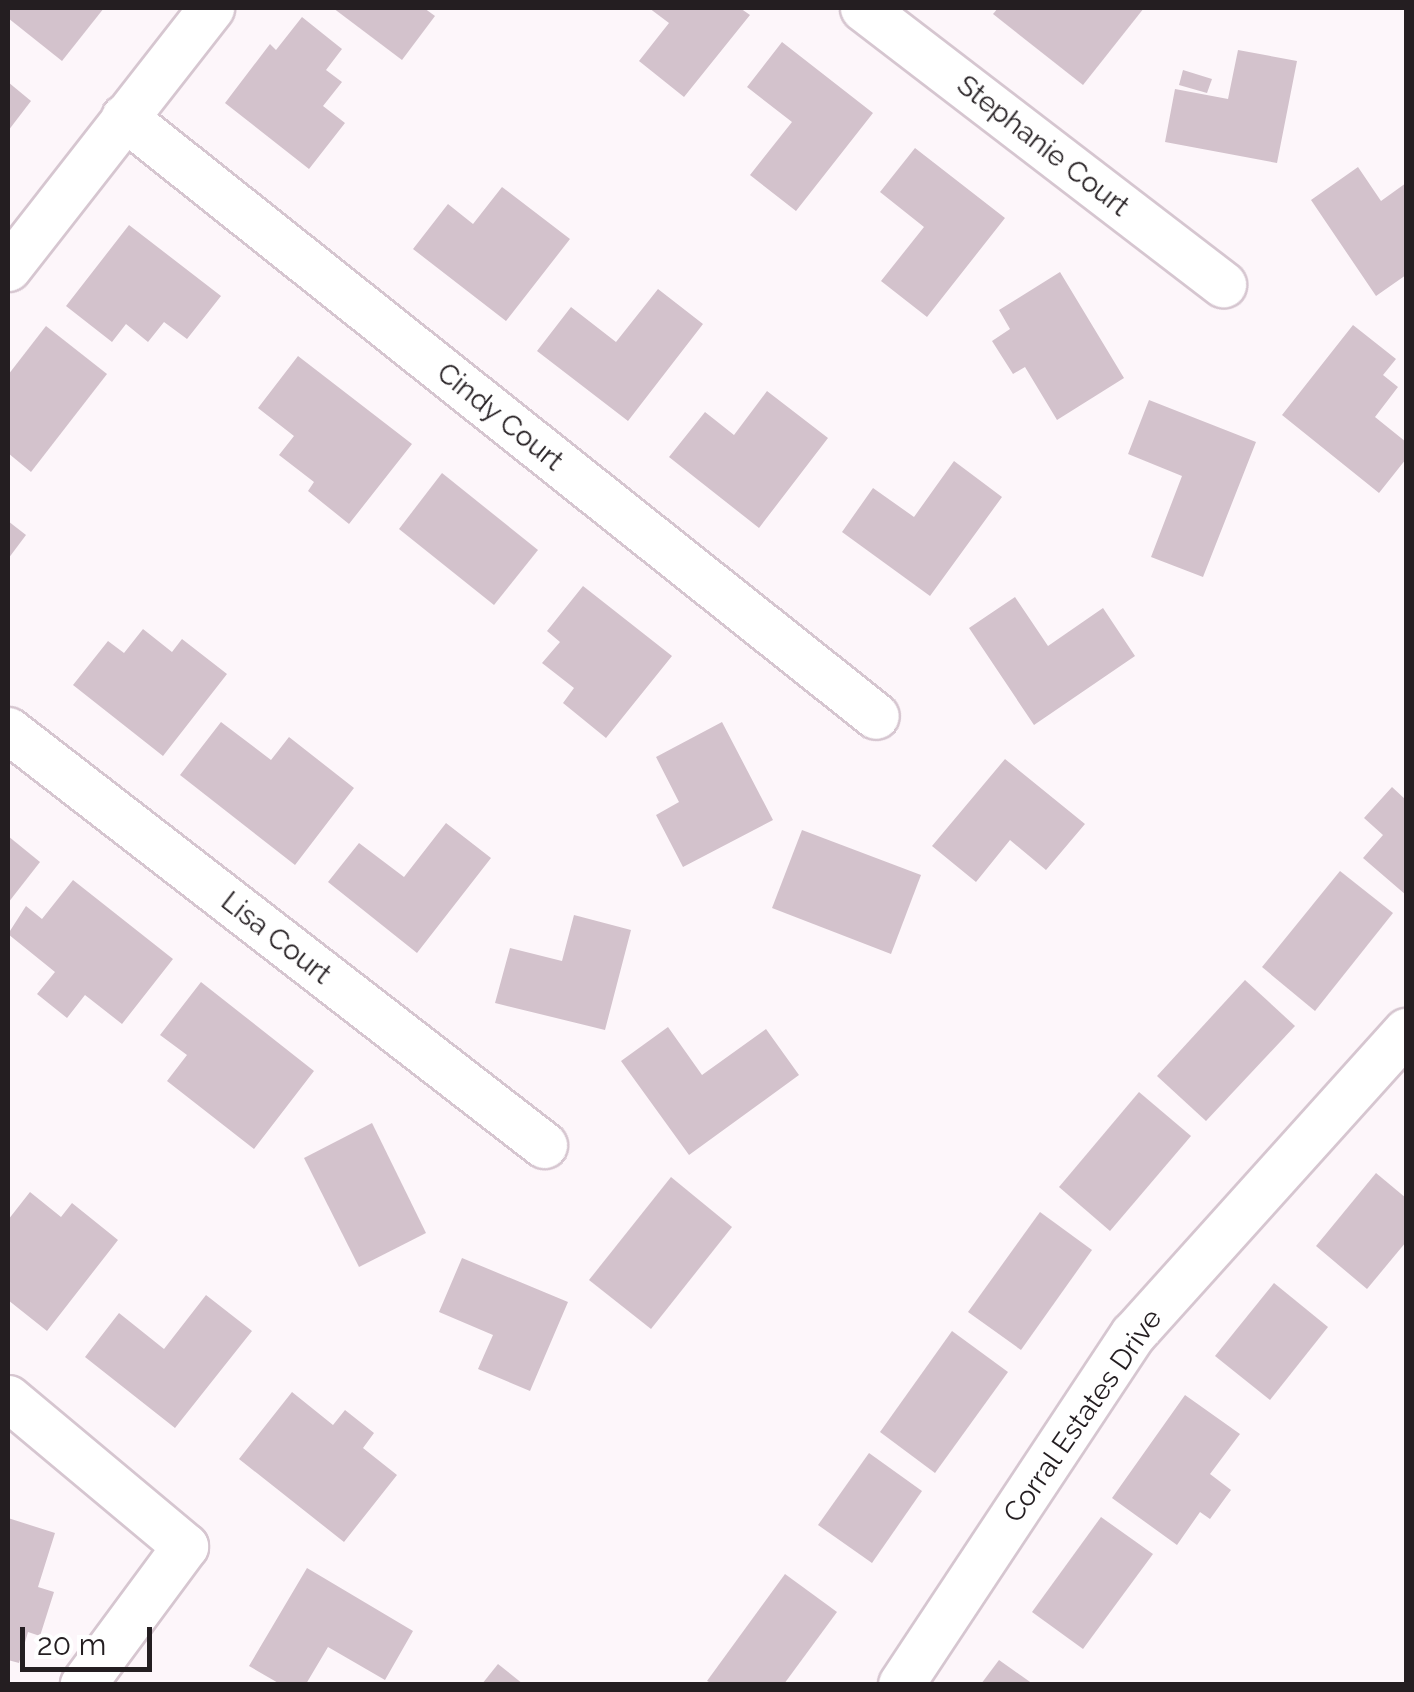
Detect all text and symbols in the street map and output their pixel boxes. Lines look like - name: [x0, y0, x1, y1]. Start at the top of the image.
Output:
- street label: Stephanie Court: [950, 68, 1136, 224]
- street label: Cindy Court: [430, 356, 570, 478]
- street label: Lisa Court: [214, 885, 338, 991]
- street label: Corral Estates Drive: [997, 1303, 1169, 1529]
- scale bar: [25, 1607, 158, 1669]
- text: 20 m: [37, 1627, 106, 1662]

